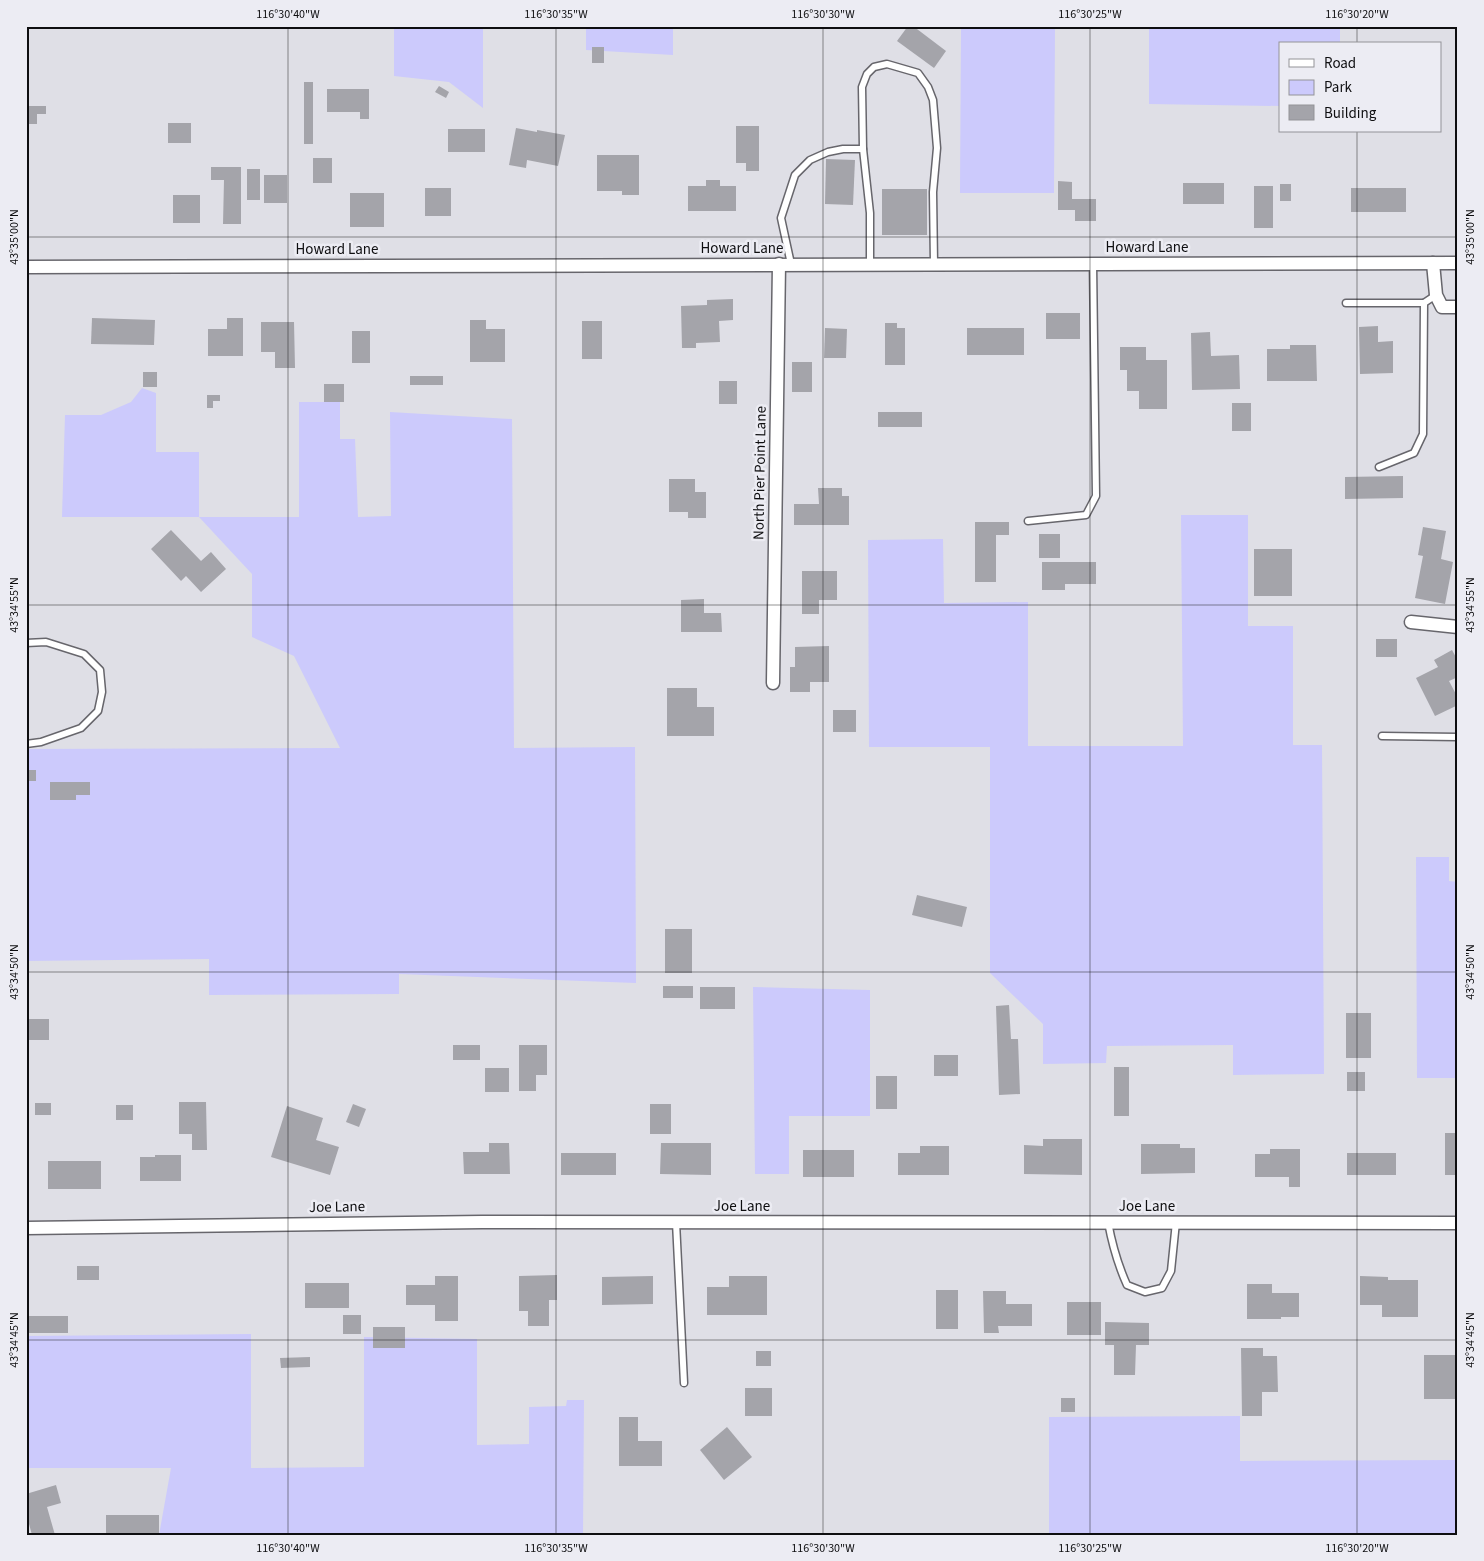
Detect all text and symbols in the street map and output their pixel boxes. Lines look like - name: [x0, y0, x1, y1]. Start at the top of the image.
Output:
- text: 116°30'40"W: [256, 6, 320, 23]
- text: 116°30'35"W: [524, 6, 588, 23]
- text: 116°30'30"W: [791, 6, 855, 23]
- text: 116°30'25"W: [1058, 6, 1122, 23]
- text: 116°30'20"W: [1325, 6, 1389, 23]
- legend: [1279, 42, 1442, 132]
- text: Road: [1324, 53, 1356, 74]
- text: Park: [1324, 77, 1353, 98]
- text: Building: [1324, 103, 1377, 124]
- text: 43°35'00"N: [6, 209, 23, 265]
- text: 43°35'00"N: [1462, 209, 1479, 265]
- street label: Howard Lane: [1106, 237, 1188, 258]
- street label: Howard Lane: [701, 238, 783, 259]
- street label: Howard Lane: [296, 239, 378, 260]
- street label: North Pier Point Lane: [748, 406, 772, 540]
- text: 43°34'55"N: [6, 577, 23, 633]
- text: 43°34'55"N: [1462, 577, 1479, 633]
- text: 43°34'50"N: [6, 944, 23, 1000]
- text: 43°34'50"N: [1462, 944, 1479, 1000]
- street label: Joe Lane: [309, 1196, 365, 1218]
- street label: Joe Lane: [714, 1196, 770, 1217]
- street label: Joe Lane: [1119, 1196, 1175, 1217]
- text: 43°34'45"N: [6, 1312, 23, 1368]
- text: 43°34'45"N: [1462, 1312, 1479, 1368]
- text: 116°30'40"W: [256, 1540, 320, 1557]
- text: 116°30'35"W: [524, 1540, 588, 1557]
- text: 116°30'30"W: [791, 1540, 855, 1557]
- text: 116°30'25"W: [1058, 1540, 1122, 1557]
- text: 116°30'20"W: [1325, 1540, 1389, 1557]

